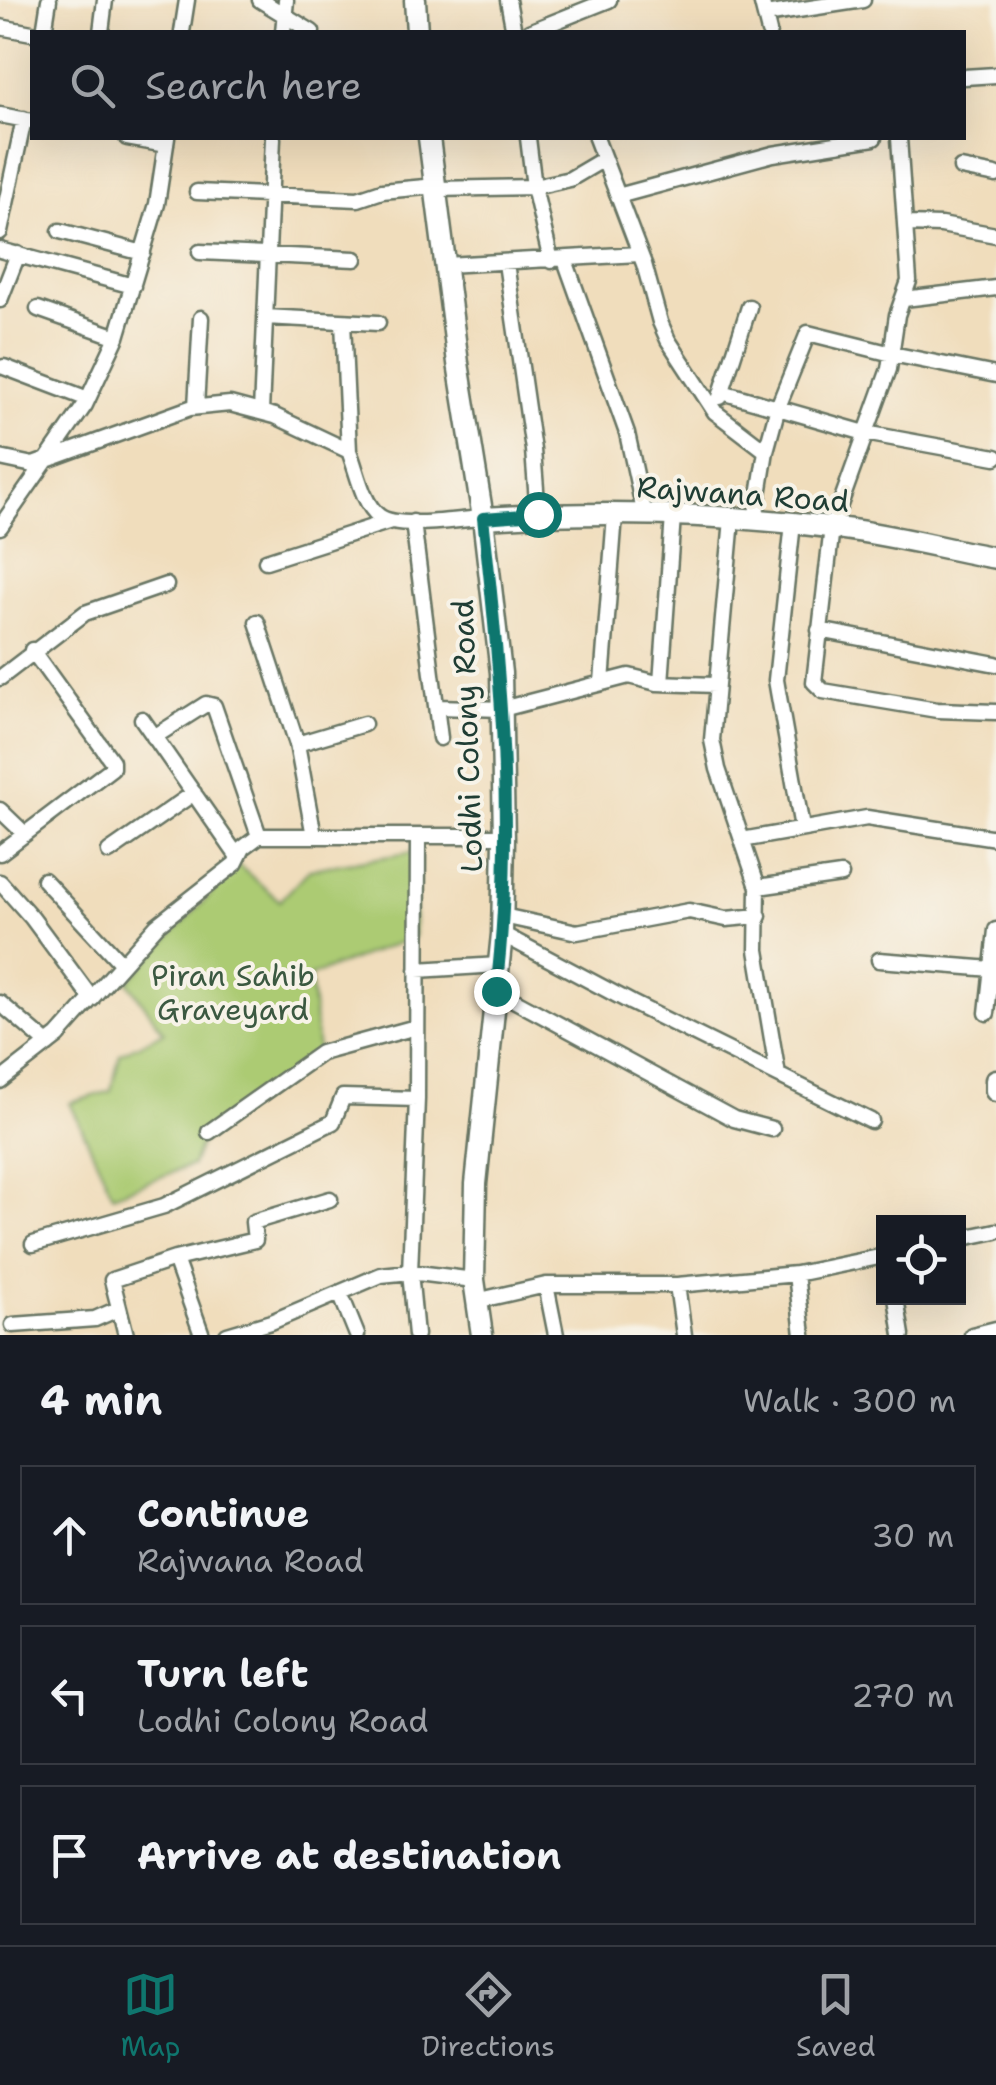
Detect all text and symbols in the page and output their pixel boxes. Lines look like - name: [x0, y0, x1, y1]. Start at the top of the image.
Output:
- search box: [30, 30, 966, 140]
- icon: search: [65, 58, 120, 113]
- text: Search here: [145, 60, 362, 111]
- street label: Rajwana Road: [635, 466, 851, 522]
- route start: [516, 492, 562, 538]
- street label: Lodhi Colony Road: [442, 599, 492, 873]
- park label: Piran Sahib Graveyard: [151, 955, 315, 1030]
- route end: [474, 969, 520, 1015]
- map controls: [876, 1215, 966, 1305]
- button: locate: [876, 1215, 966, 1305]
- text: 4 min: [40, 1372, 162, 1428]
- text: Walk · 300 m: [743, 1379, 956, 1422]
- text: Continue: [137, 1488, 309, 1539]
- icon: ahead: [42, 1508, 97, 1563]
- text: 30 m: [871, 1514, 954, 1557]
- text: Rajwana Road: [137, 1539, 364, 1582]
- text: Turn left: [137, 1648, 309, 1699]
- icon: left: [42, 1668, 97, 1723]
- text: 270 m: [851, 1674, 954, 1717]
- text: Lodhi Colony Road: [137, 1699, 429, 1742]
- icon: arrive: [42, 1828, 97, 1883]
- text: Arrive at destination: [137, 1830, 561, 1881]
- tab: Map: [121, 1967, 180, 2065]
- tab: Directions: [421, 1967, 555, 2065]
- tab: Saved: [796, 1967, 875, 2065]

